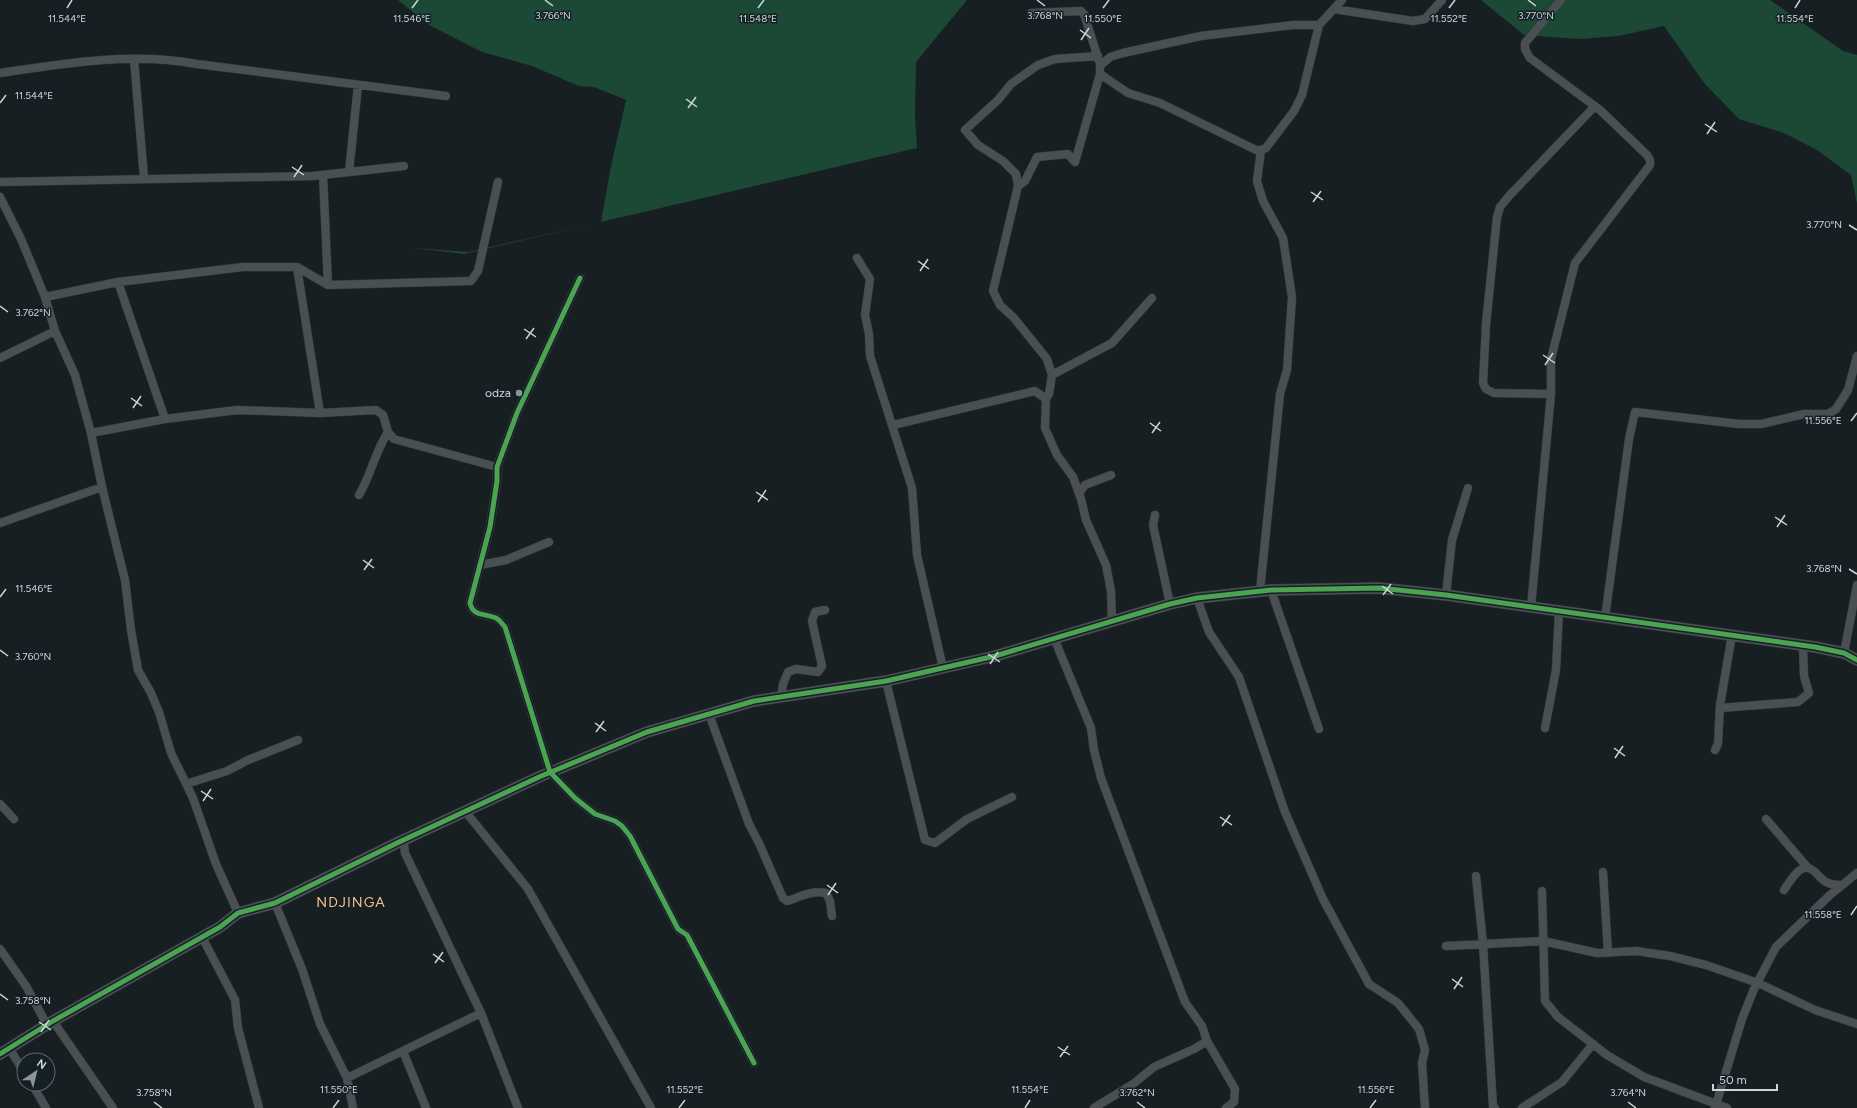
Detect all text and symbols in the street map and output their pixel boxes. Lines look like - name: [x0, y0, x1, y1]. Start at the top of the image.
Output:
- text: 3.766°N: [535, 9, 571, 22]
- text: 3.768°N: [1027, 9, 1063, 22]
- text: 3.770°N: [1518, 9, 1554, 22]
- text: 11.544°E: [48, 12, 86, 25]
- text: 11.546°E: [393, 12, 431, 25]
- text: 11.548°E: [739, 12, 777, 25]
- text: 11.550°E: [1084, 12, 1122, 25]
- text: 11.552°E: [1430, 12, 1468, 25]
- text: 11.554°E: [1776, 12, 1814, 25]
- text: 11.544°E: [15, 89, 53, 102]
- text: 3.770°N: [1806, 218, 1842, 231]
- text: 3.762°N: [15, 306, 51, 319]
- place label: odza: [485, 386, 511, 400]
- marker: odza: [514, 388, 524, 398]
- text: 11.556°E: [1804, 414, 1842, 427]
- text: 3.768°N: [1806, 562, 1842, 575]
- text: 11.546°E: [15, 582, 53, 595]
- text: 3.760°N: [15, 650, 51, 663]
- district label: NDJINGA: [316, 894, 386, 911]
- text: 11.558°E: [1804, 908, 1842, 921]
- text: 3.758°N: [15, 994, 51, 1007]
- north arrow: [16, 1052, 56, 1092]
- text: N: [34, 1056, 49, 1072]
- scale bar: [1713, 1066, 1777, 1092]
- text: 50 m: [1719, 1073, 1747, 1087]
- text: 11.550°E: [320, 1083, 358, 1096]
- text: 11.552°E: [666, 1083, 704, 1096]
- text: 11.554°E: [1011, 1083, 1049, 1096]
- text: 11.556°E: [1357, 1083, 1395, 1096]
- text: 3.758°N: [136, 1086, 172, 1099]
- text: 3.762°N: [1119, 1086, 1155, 1099]
- text: 3.764°N: [1610, 1086, 1646, 1099]

